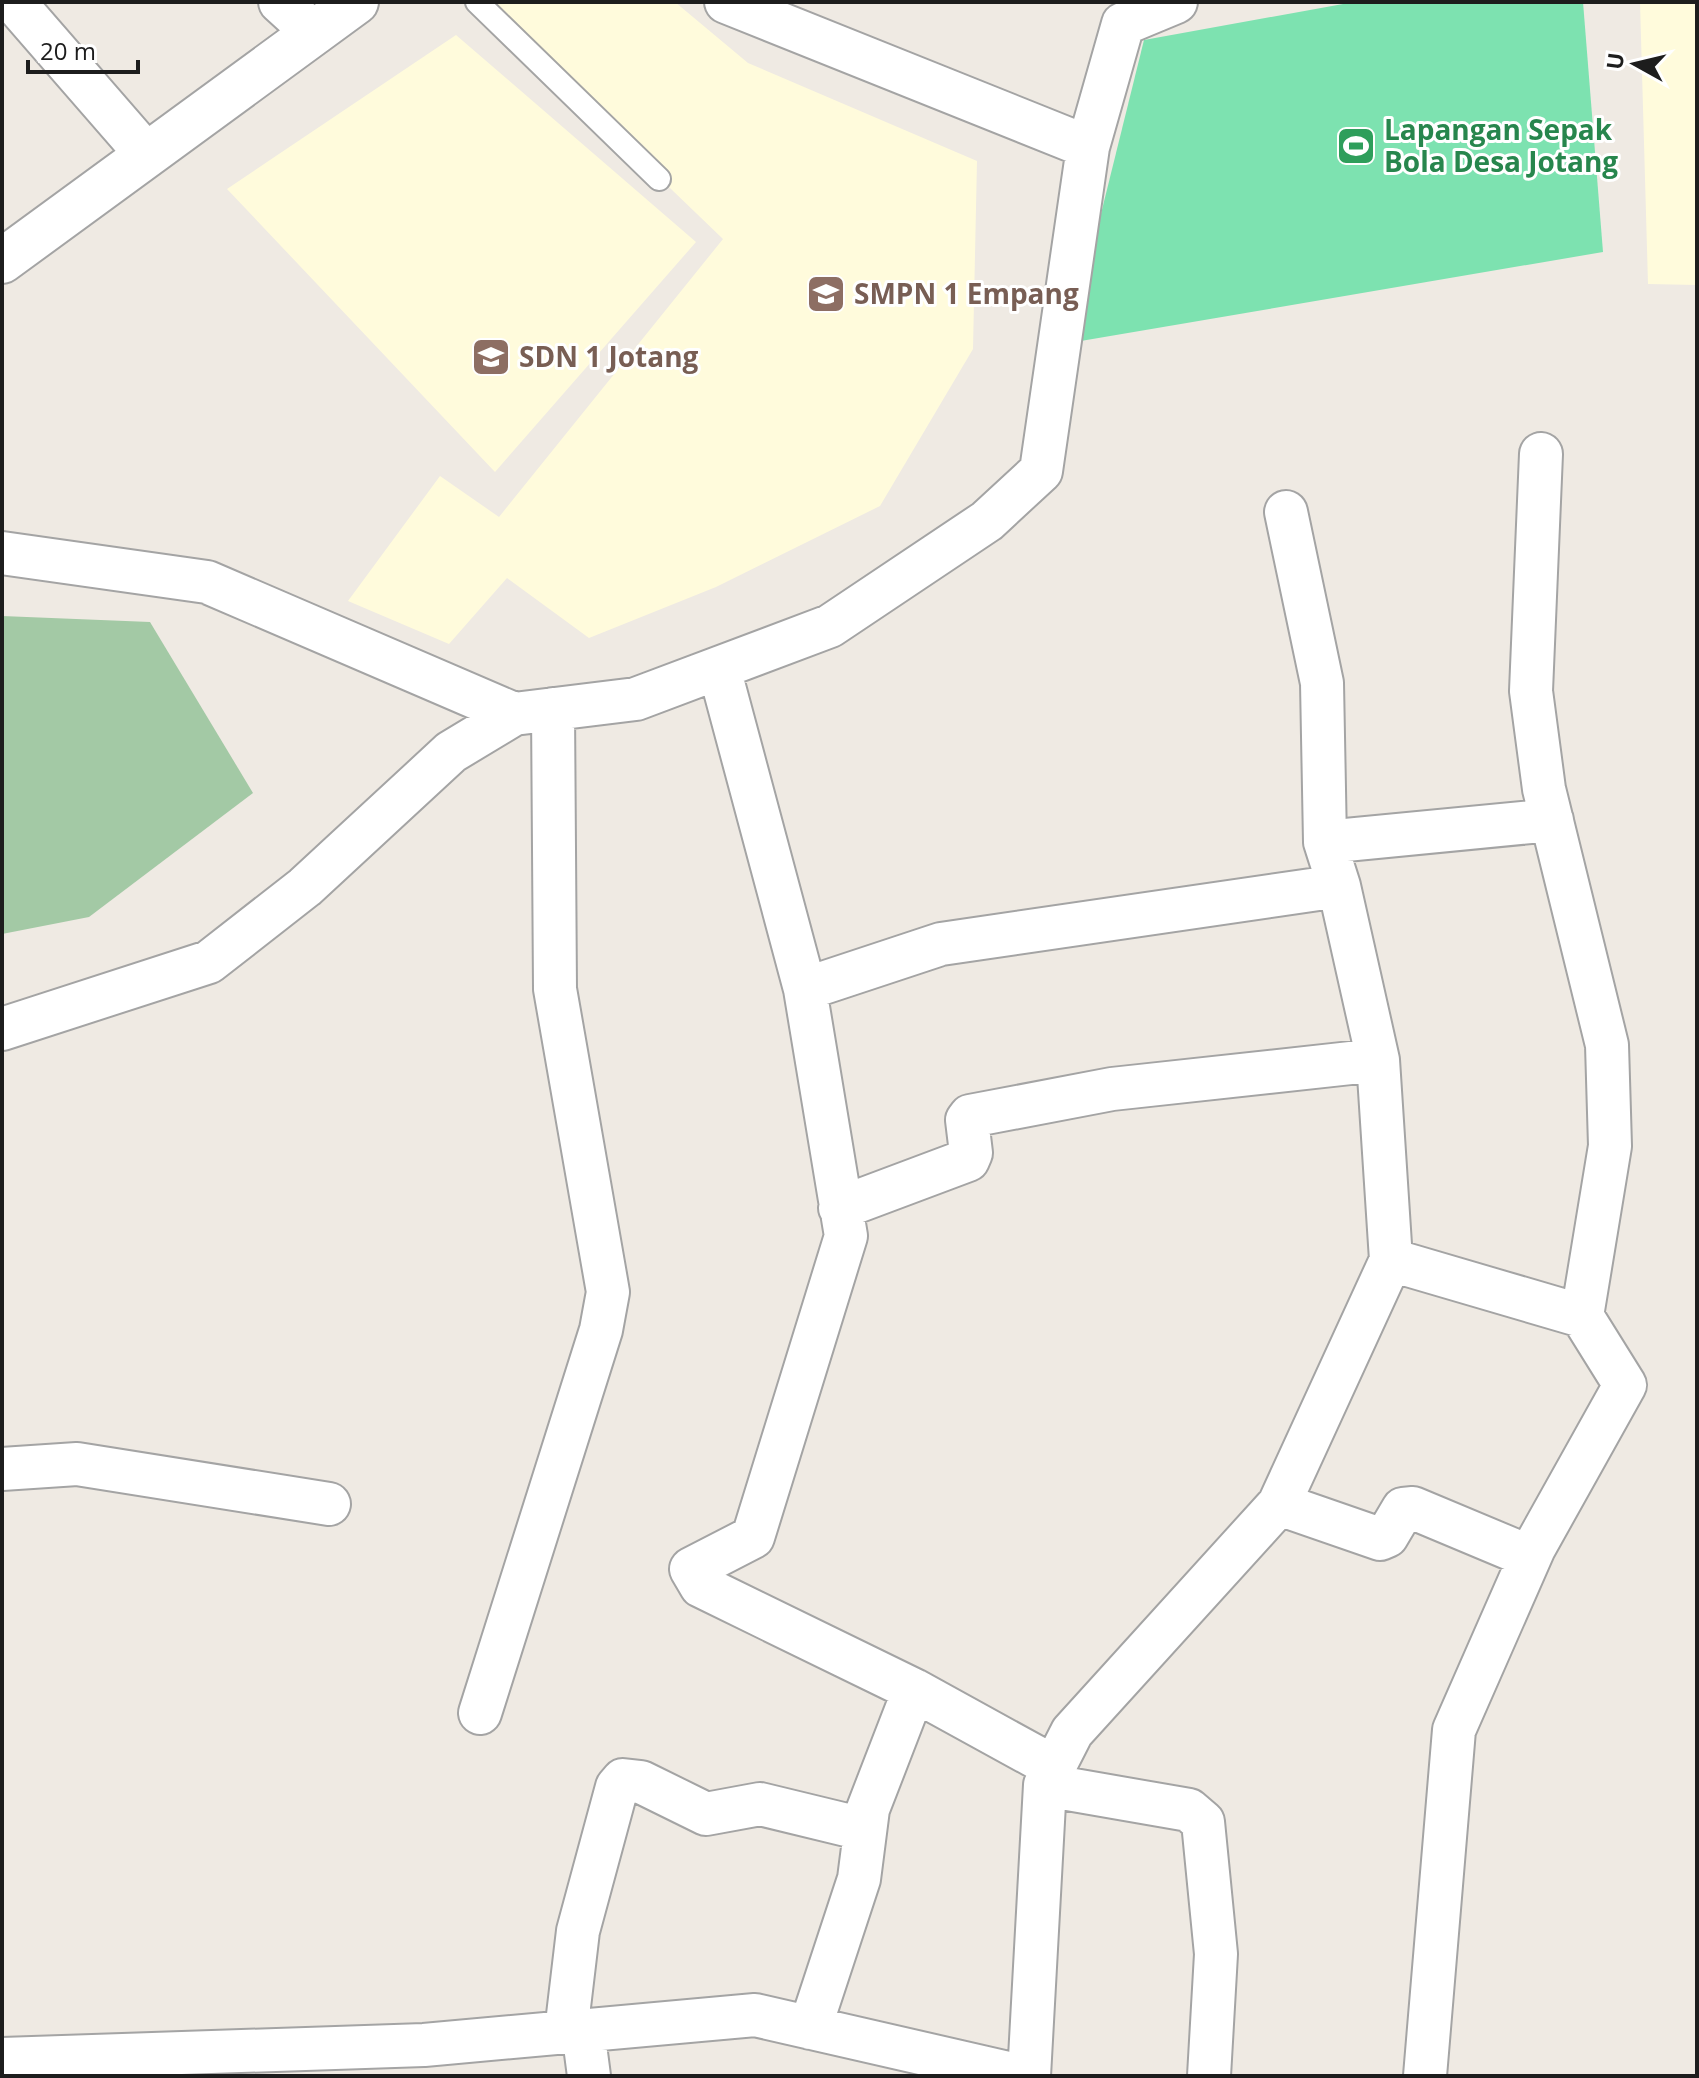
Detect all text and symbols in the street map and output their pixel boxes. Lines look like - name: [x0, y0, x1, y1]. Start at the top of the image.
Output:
- scale bar: [28, 24, 138, 74]
- north arrow: [1595, 24, 1675, 104]
- text: 20 m: [40, 34, 96, 67]
- text: U: [1598, 51, 1630, 71]
- place label: Lapangan Sepak Bola Desa Jotang: [1384, 110, 1618, 180]
- sports icon: Lapangan Sepak Bola Desa Jotang: [1335, 125, 1377, 167]
- school or university icon: SMPN 1 Empang: [805, 273, 847, 315]
- place label: SMPN 1 Empang: [854, 274, 1079, 312]
- school or university icon: SDN 1 Jotang: [470, 336, 512, 378]
- place label: SDN 1 Jotang: [519, 337, 699, 375]

